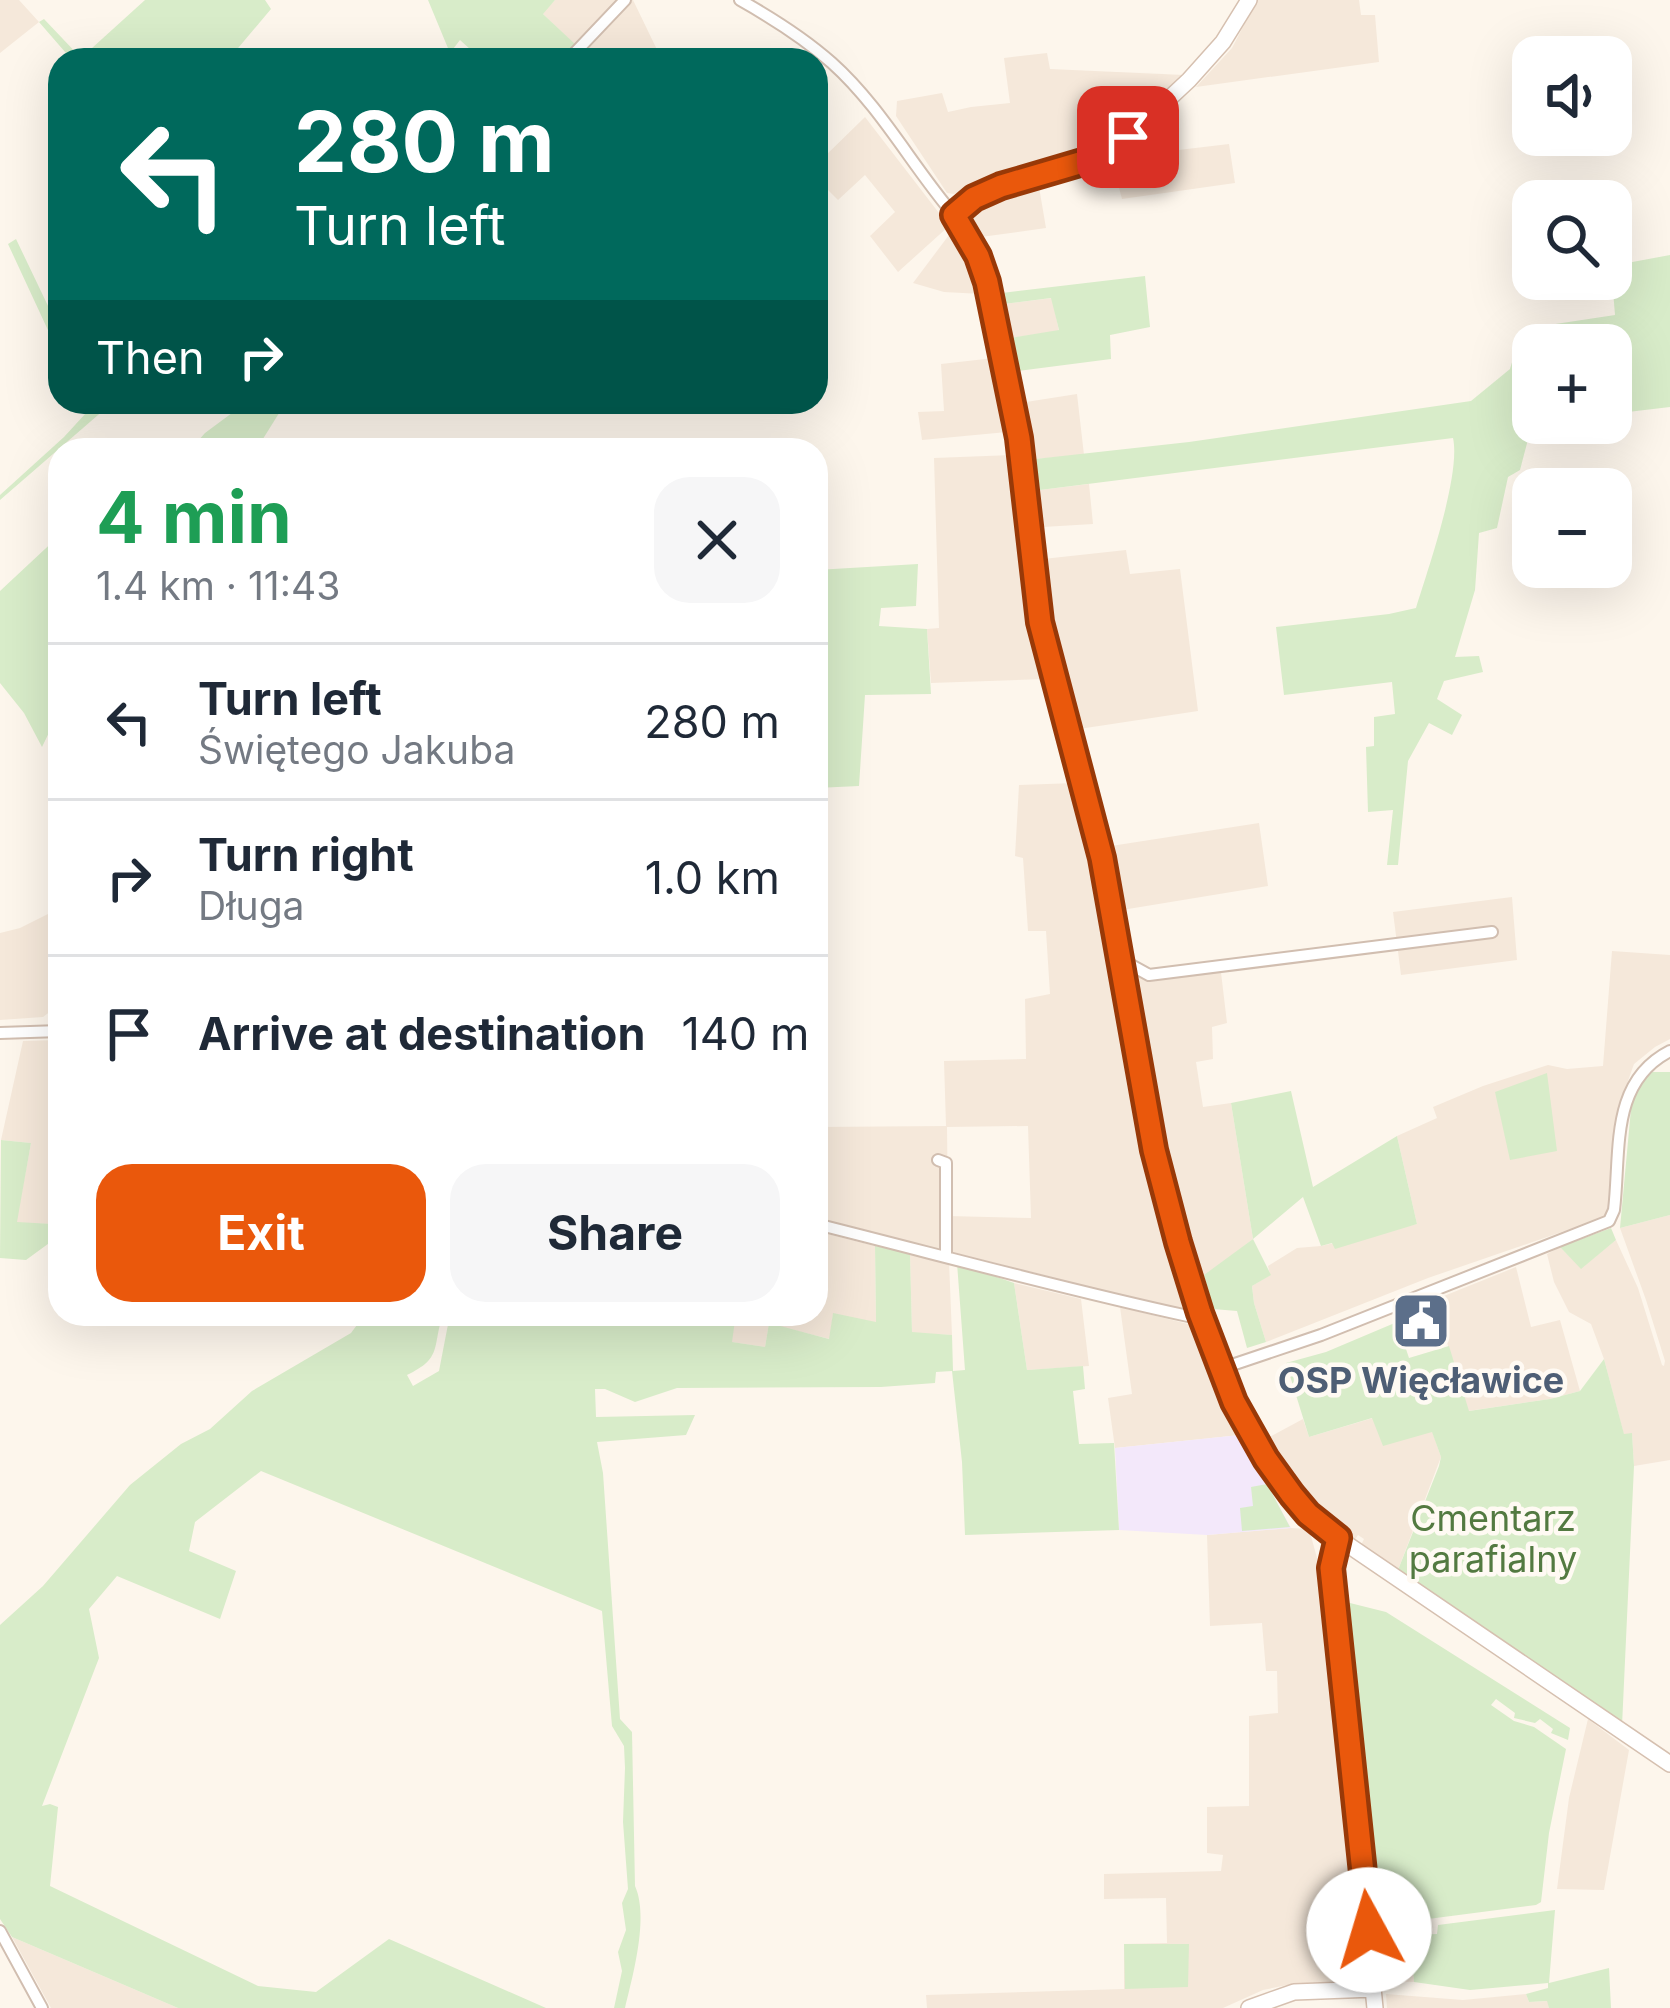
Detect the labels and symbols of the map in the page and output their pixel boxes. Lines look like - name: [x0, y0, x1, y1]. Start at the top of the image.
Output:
- pin: [1077, 86, 1179, 188]
- public building icon: OSP Więcławice: [1390, 1290, 1452, 1352]
- place label: OSP Więcławice: [1278, 1358, 1564, 1402]
- park label: Cmentarz parafialny: [1409, 1496, 1577, 1581]
- position arrow: [1306, 1867, 1432, 1993]

